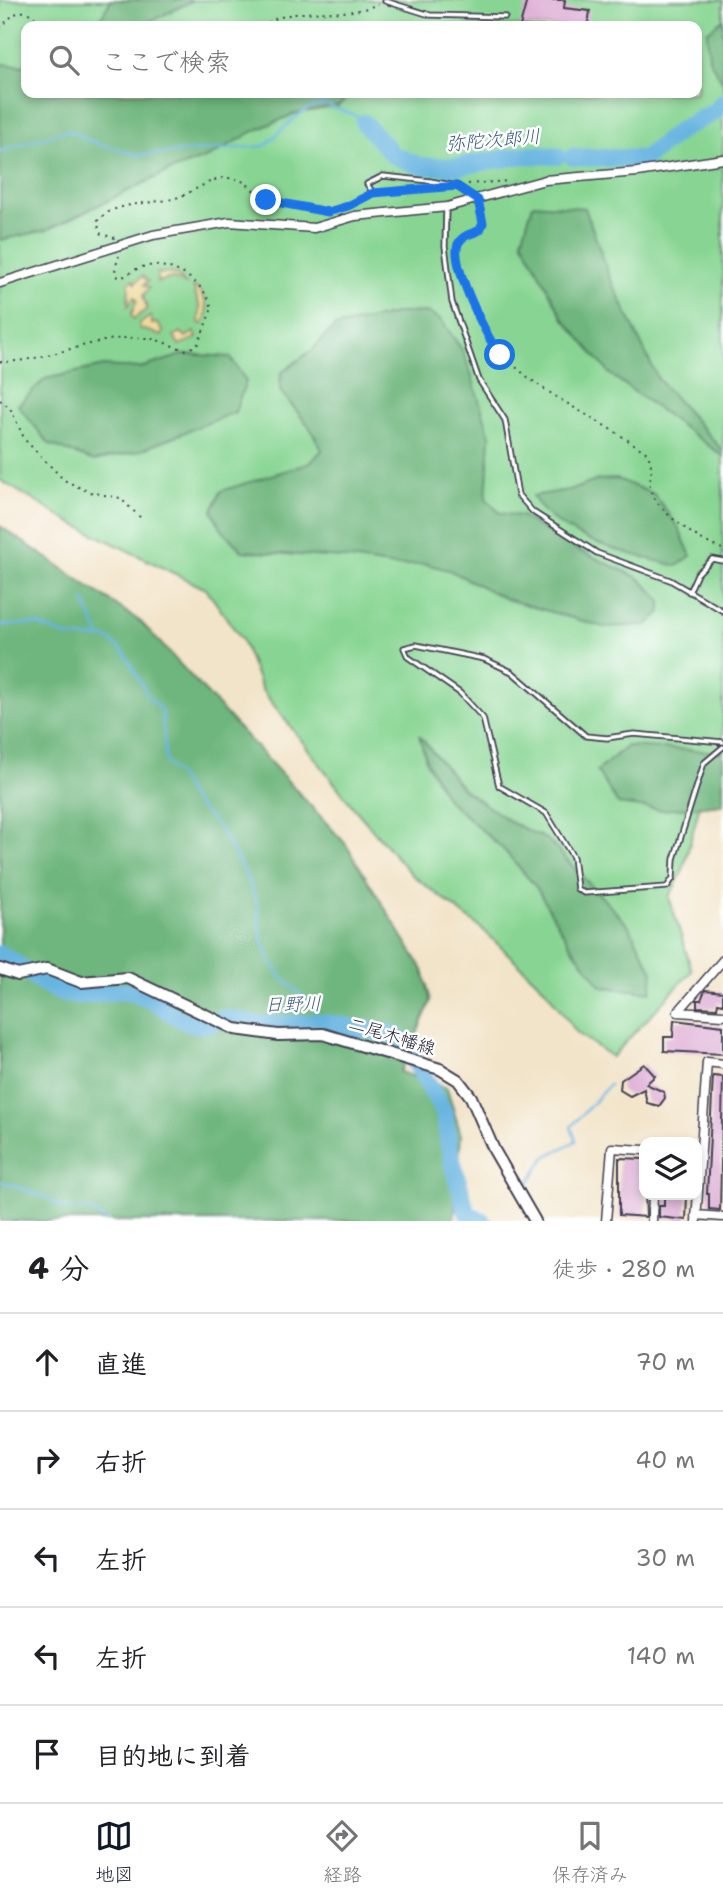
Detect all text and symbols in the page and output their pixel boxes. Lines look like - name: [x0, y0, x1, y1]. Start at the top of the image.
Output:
- search box: [21, 21, 702, 98]
- icon: search: [45, 41, 83, 79]
- text: ここで検索: [101, 44, 231, 79]
- water label: 弥陀次郎川: [445, 123, 541, 157]
- route end: [250, 184, 281, 215]
- route start: [484, 339, 515, 370]
- water label: 日野川: [264, 991, 322, 1017]
- street label: 二尾木幡線: [345, 1011, 439, 1061]
- map controls: [639, 1137, 702, 1200]
- button: layers: [639, 1137, 702, 1200]
- text: 4 分: [28, 1248, 89, 1289]
- text: 徒歩 · 280 m: [552, 1254, 695, 1284]
- icon: ahead: [28, 1343, 66, 1381]
- text: 直進: [95, 1346, 147, 1381]
- text: 70 m: [636, 1347, 695, 1377]
- icon: right: [28, 1441, 66, 1479]
- text: 右折: [95, 1444, 147, 1479]
- text: 40 m: [635, 1445, 695, 1475]
- icon: left: [28, 1539, 66, 1577]
- text: 左折: [95, 1542, 147, 1577]
- text: 30 m: [636, 1543, 695, 1573]
- icon: left: [28, 1637, 66, 1675]
- text: 左折: [95, 1640, 147, 1675]
- text: 140 m: [627, 1641, 695, 1671]
- icon: arrive: [28, 1735, 66, 1773]
- text: 目的地に到着: [95, 1738, 251, 1773]
- tab: 地図: [95, 1817, 133, 1887]
- tab: 経路: [323, 1817, 362, 1887]
- tab: 保存済み: [552, 1817, 628, 1887]

